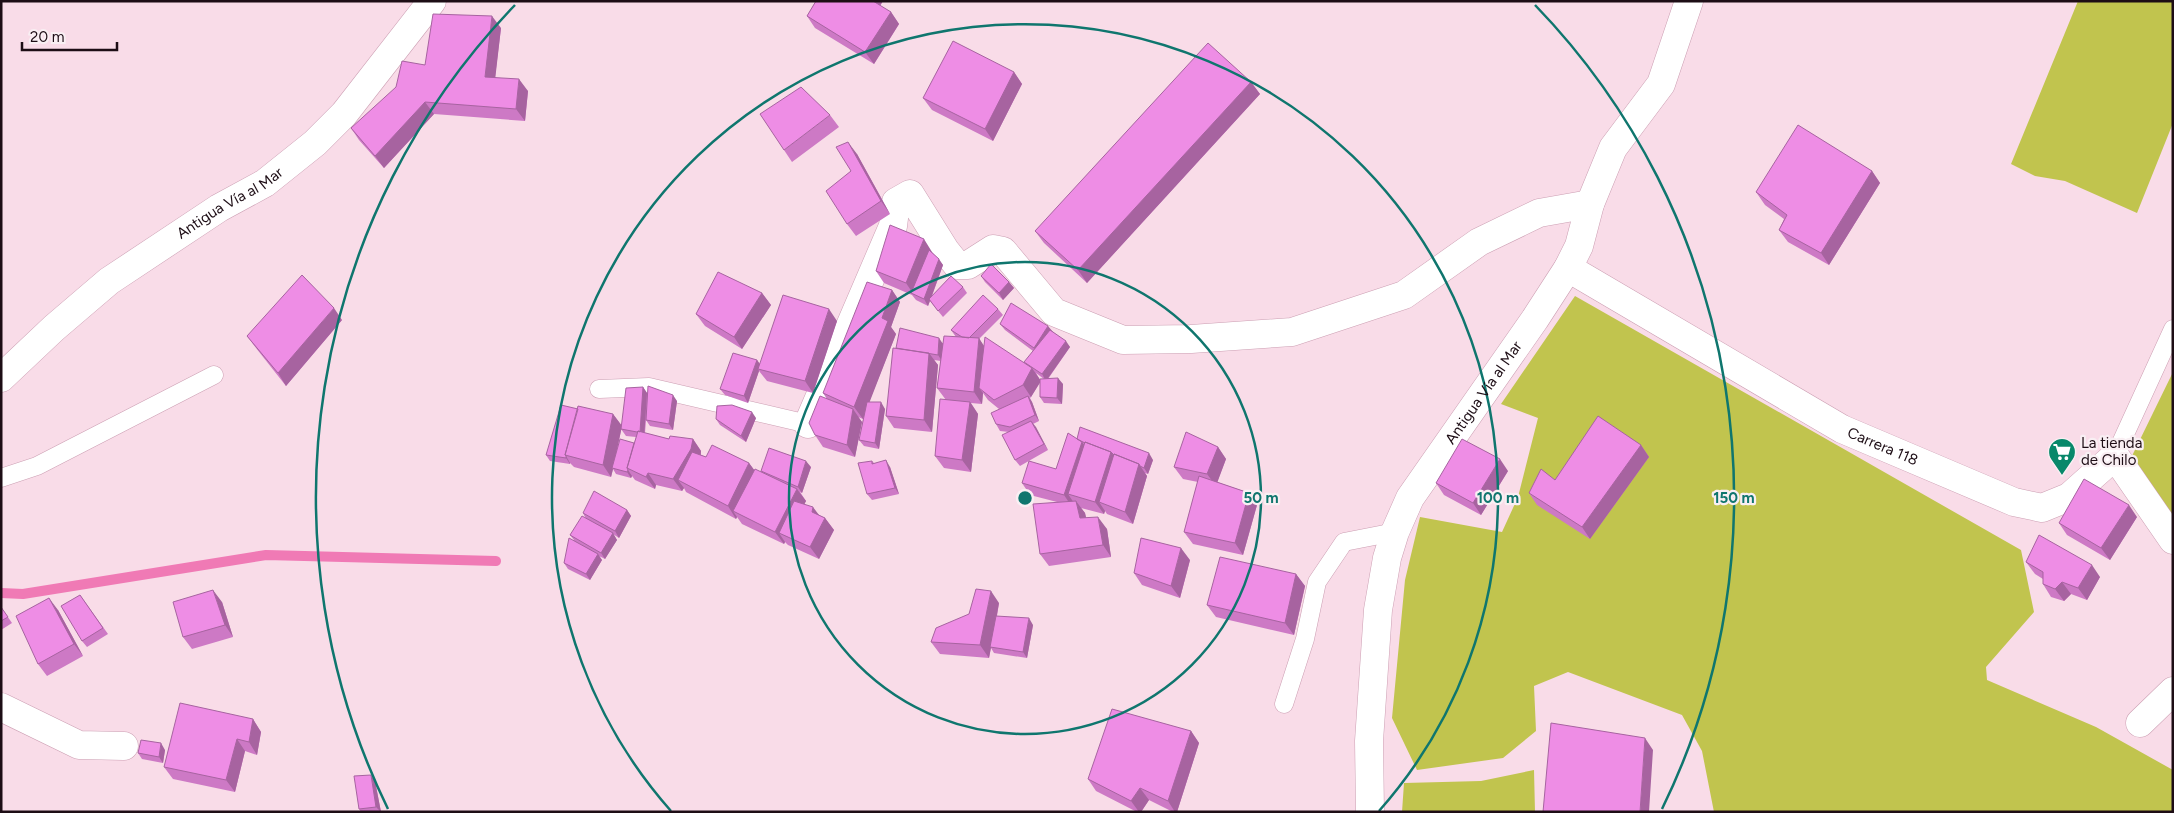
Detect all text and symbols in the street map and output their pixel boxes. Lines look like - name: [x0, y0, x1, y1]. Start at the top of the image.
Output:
- scale bar: [22, 20, 118, 52]
- text: 20 m: [30, 28, 64, 46]
- street label: Antigua Vía al Mar: [173, 163, 286, 243]
- street label: Antigua Vía al Mar: [1441, 338, 1526, 448]
- street label: Carrera 118: [1845, 423, 1921, 469]
- place label: La tienda de Chilo: [2081, 434, 2142, 469]
- supermarket icon: La tienda de Chilo: [2047, 437, 2077, 476]
- centre of rings: [1016, 489, 1034, 507]
- text: 50 m: [1243, 489, 1279, 507]
- text: 100 m: [1477, 489, 1519, 507]
- text: 150 m: [1713, 489, 1755, 507]

